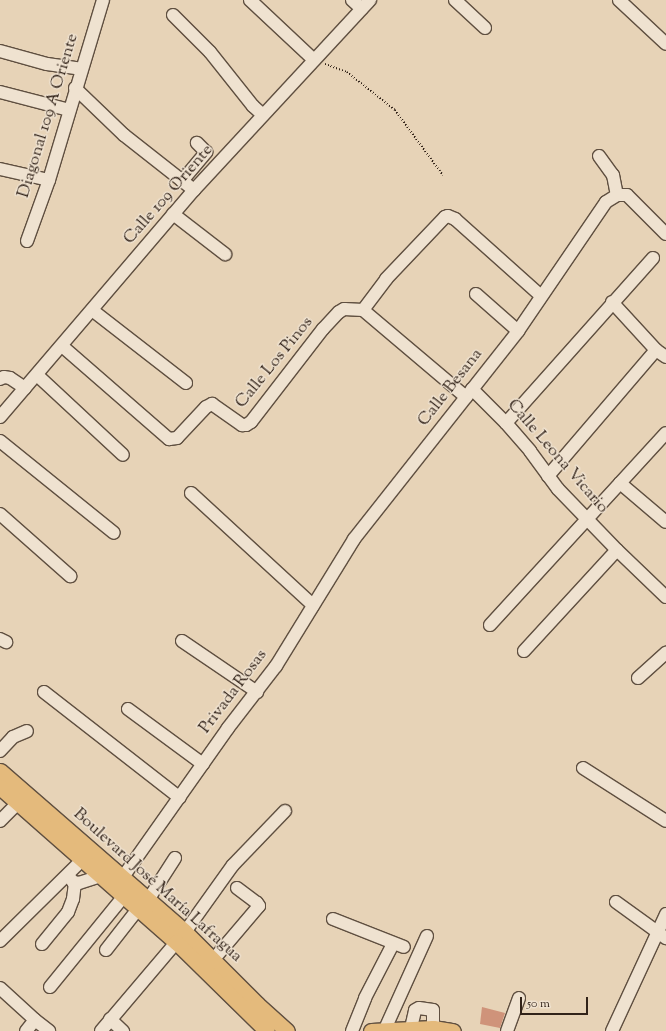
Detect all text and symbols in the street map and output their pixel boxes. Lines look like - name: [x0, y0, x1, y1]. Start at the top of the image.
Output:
- street label: Diagonal 109 A Oriente: [14, 31, 84, 201]
- street label: Calle 109 Oriente: [120, 141, 218, 249]
- street label: Calle Los Pinos: [232, 313, 318, 413]
- street label: Calle Besana: [414, 345, 488, 431]
- street label: Calle Leona Vicario: [502, 396, 612, 518]
- street label: Privada Rosas: [196, 646, 272, 738]
- street label: Boulevard José María Lafragua: [68, 805, 246, 967]
- scale bar: [522, 989, 590, 1015]
- text: 50 m: [527, 995, 550, 1013]

